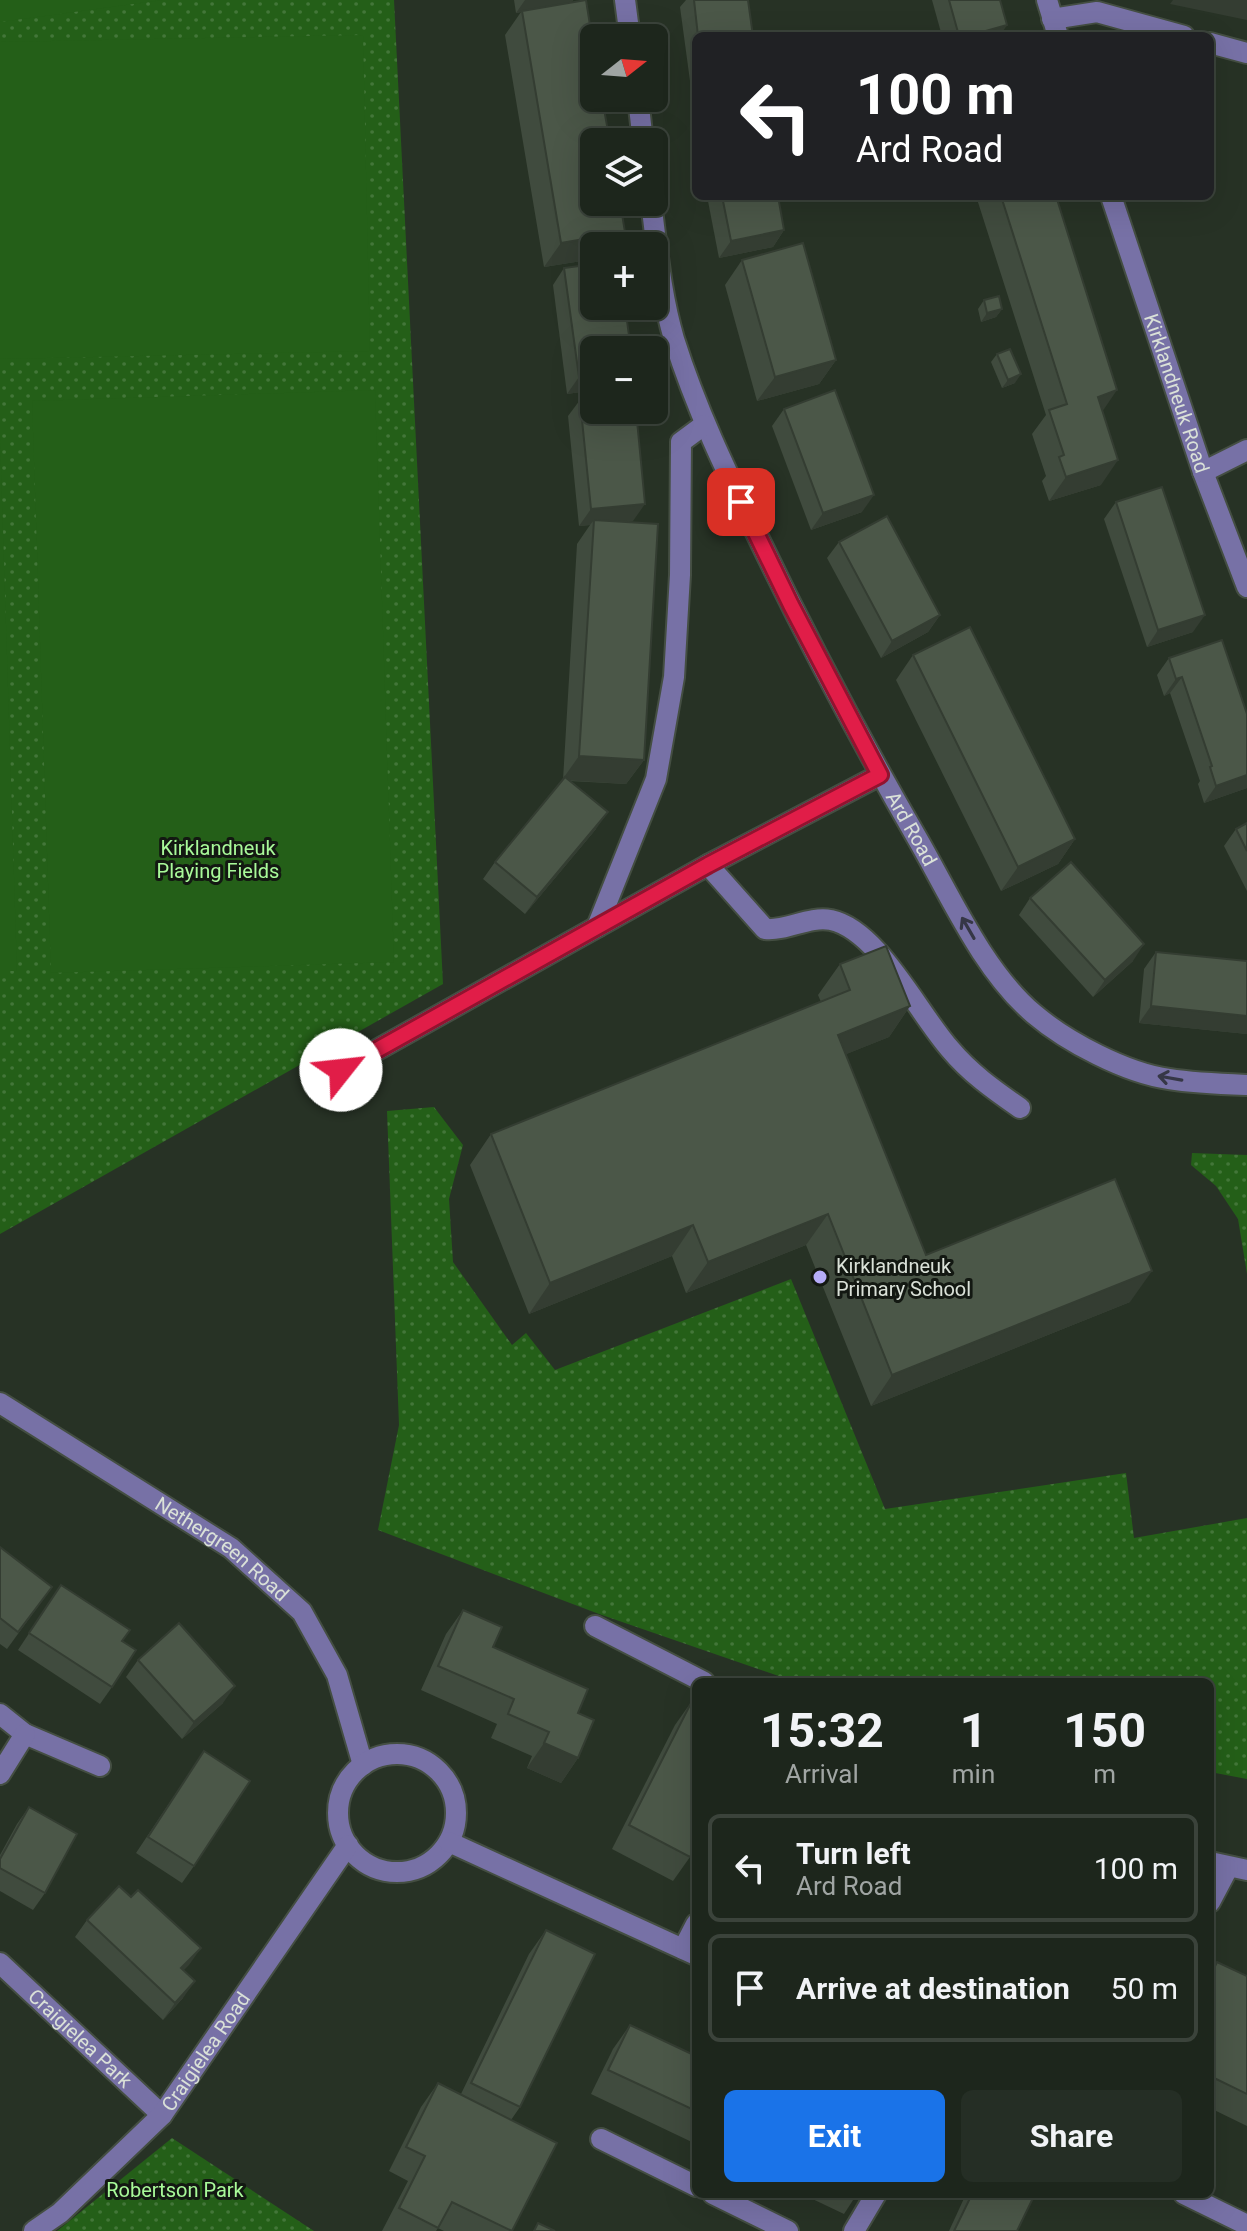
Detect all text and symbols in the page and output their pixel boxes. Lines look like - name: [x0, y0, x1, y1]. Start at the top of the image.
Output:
- north arrow: [580, 24, 668, 112]
- map controls: [580, 24, 668, 424]
- text: 100 m: [856, 62, 1015, 128]
- icon: left: [724, 64, 828, 168]
- button: layers: [580, 128, 668, 216]
- text: Ard Road: [856, 129, 1003, 171]
- button: +: [580, 232, 668, 320]
- street label: Kirklandneuk Road: [1139, 311, 1214, 476]
- button: −: [580, 336, 668, 424]
- pin: [707, 468, 775, 536]
- icon: arrive: [719, 480, 763, 524]
- street label: Ard Road: [881, 787, 942, 870]
- park label: Kirklandneuk Playing Fields: [157, 836, 279, 883]
- one-way arrow: [960, 917, 976, 940]
- position arrow: [299, 1028, 383, 1112]
- one-way arrow: [1157, 1070, 1183, 1085]
- place label: Kirklandneuk Primary School: [836, 1254, 971, 1301]
- marker: Kirklandneuk Primary School: [811, 1268, 829, 1286]
- street label: Nethergreen Road: [151, 1492, 294, 1606]
- text: 15:32: [760, 1702, 884, 1759]
- text: 1: [960, 1702, 987, 1759]
- text: 150: [1063, 1702, 1146, 1759]
- text: Arrival: [785, 1759, 859, 1789]
- text: min: [952, 1759, 995, 1789]
- text: m: [1093, 1759, 1116, 1789]
- text: Turn left: [796, 1836, 911, 1871]
- icon: left: [728, 1846, 772, 1890]
- text: 100 m: [1094, 1851, 1178, 1886]
- text: Ard Road: [796, 1871, 902, 1901]
- icon: arrive: [728, 1966, 772, 2010]
- text: Arrive at destination: [796, 1971, 1070, 2006]
- text: 50 m: [1111, 1971, 1178, 2006]
- street label: Craigielea Park: [23, 1984, 138, 2093]
- street label: Craigielea Road: [156, 1988, 255, 2116]
- button: Exit: [724, 2090, 945, 2182]
- button: Share: [961, 2090, 1182, 2182]
- park label: Robertson Park: [106, 2178, 245, 2202]

